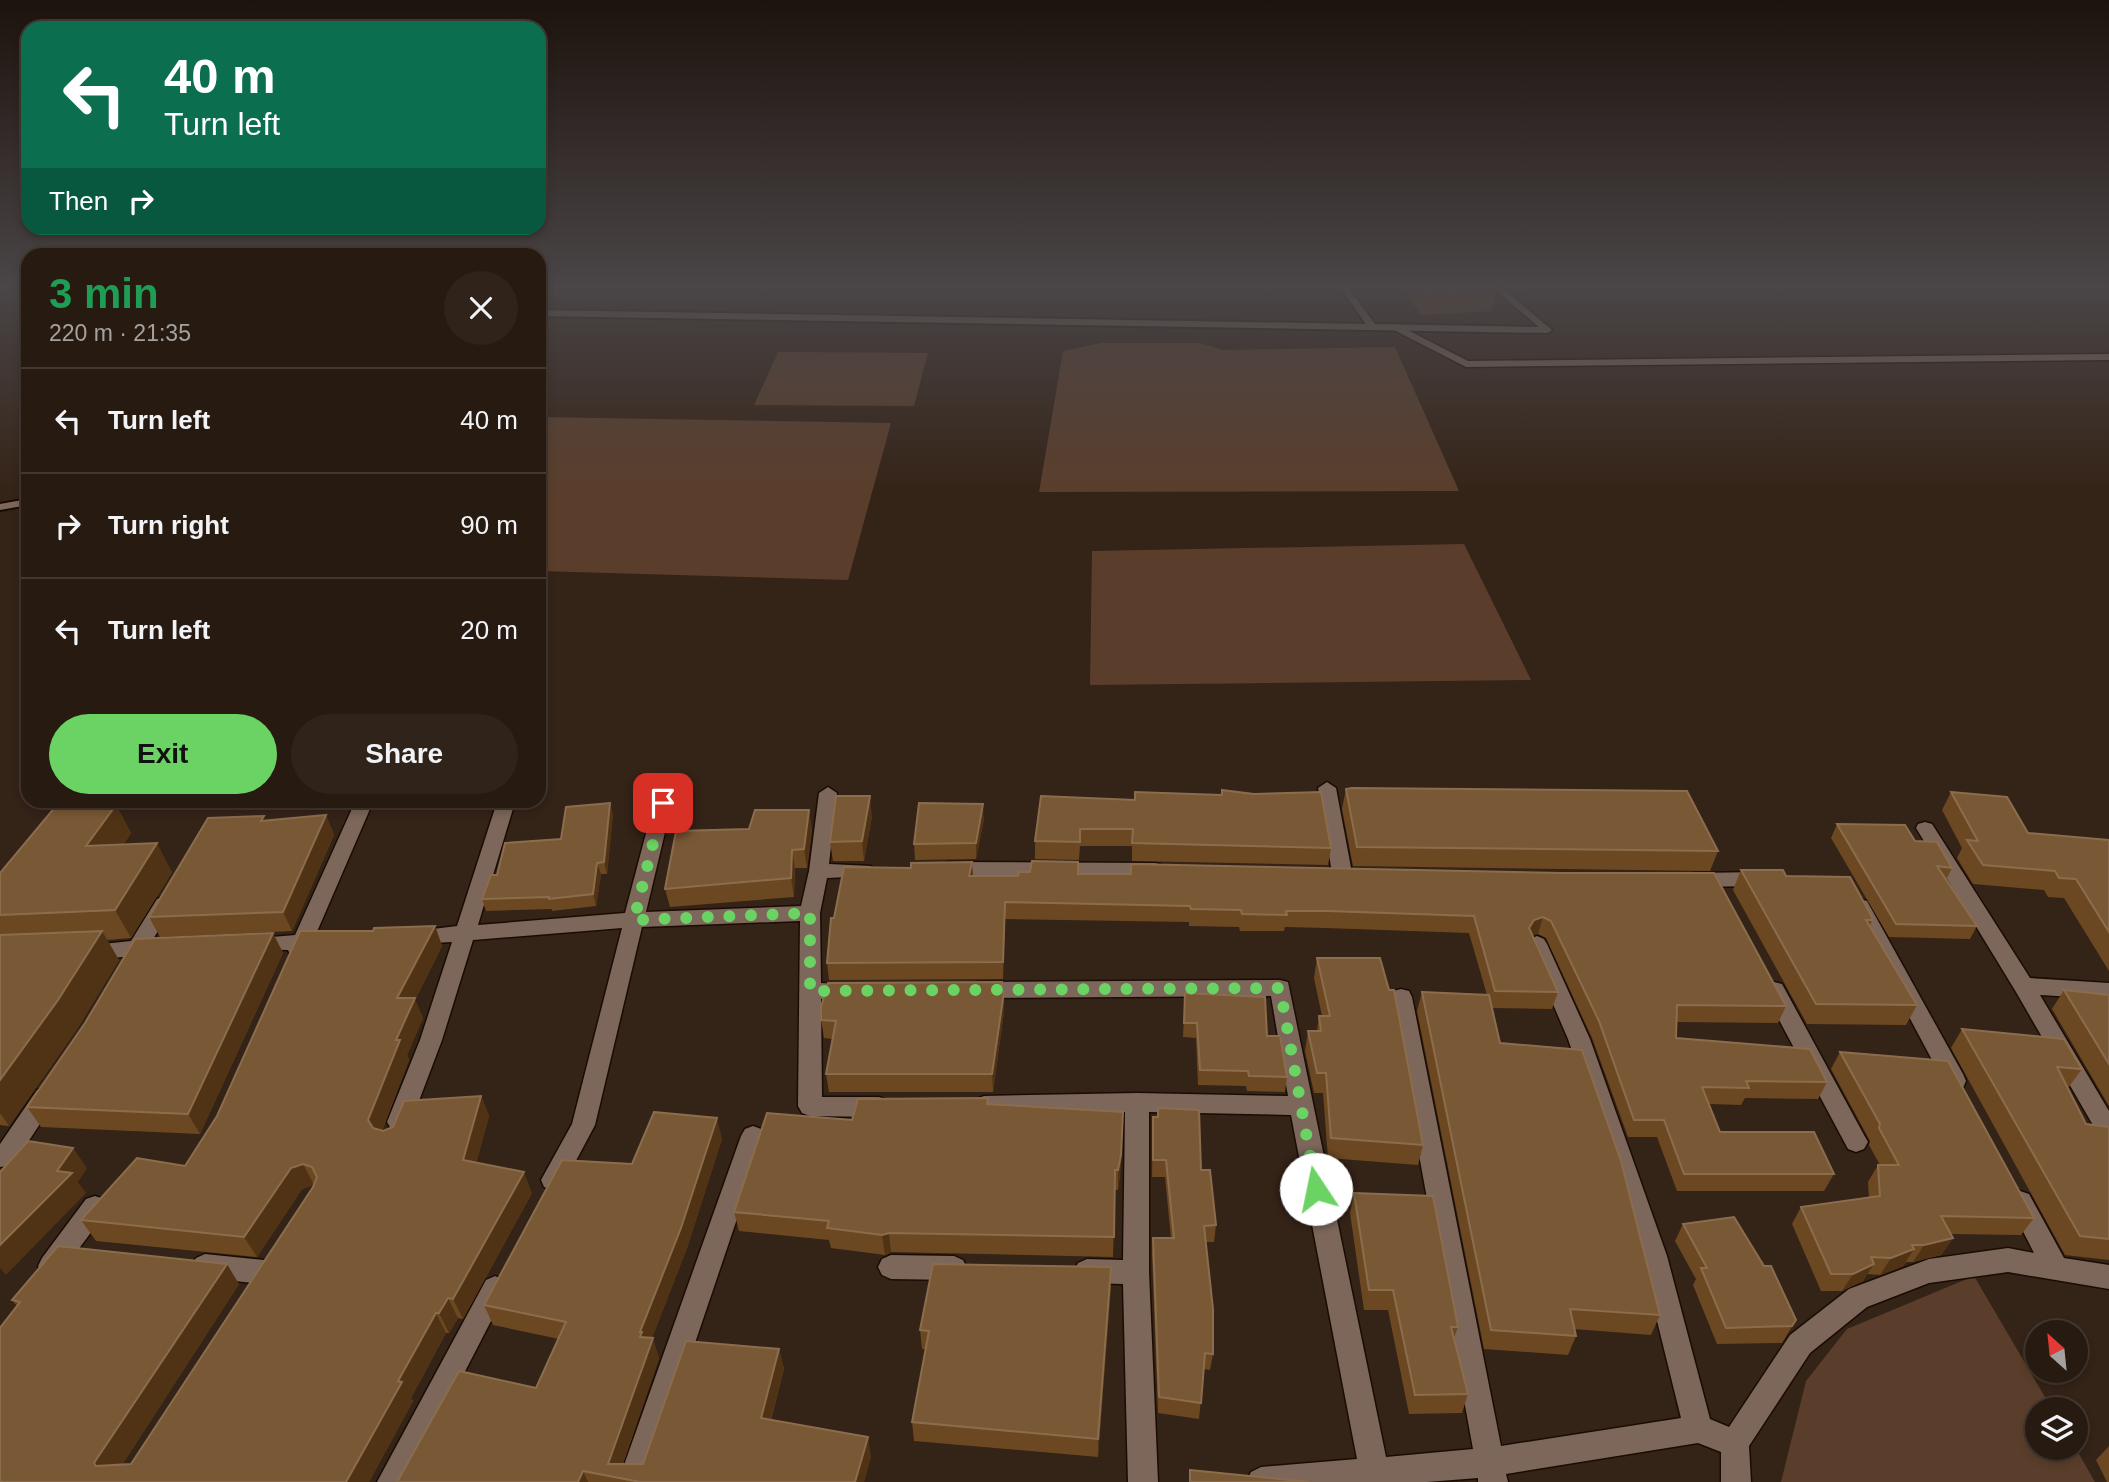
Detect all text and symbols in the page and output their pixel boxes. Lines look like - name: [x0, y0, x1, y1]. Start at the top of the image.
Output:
- icon: left: [49, 49, 140, 140]
- text: 40 m: [164, 49, 276, 103]
- text: Turn left: [164, 106, 280, 142]
- icon: right: [122, 182, 160, 220]
- text: Then: [49, 186, 108, 216]
- text: 3 min: [49, 270, 159, 317]
- button: close: [444, 271, 518, 345]
- text: 220 m · 21:35: [49, 320, 191, 346]
- icon: left: [49, 402, 87, 440]
- text: Turn left: [108, 405, 210, 435]
- text: 40 m: [460, 405, 518, 435]
- icon: right: [49, 507, 87, 545]
- text: Turn right: [108, 510, 229, 540]
- text: 90 m: [460, 510, 518, 540]
- icon: left: [49, 612, 87, 650]
- text: Turn left: [108, 615, 210, 645]
- text: 20 m: [460, 615, 518, 645]
- button: Exit: [49, 714, 277, 794]
- button: Share: [291, 714, 518, 794]
- pin: [633, 773, 693, 833]
- icon: arrive: [644, 784, 682, 822]
- position arrow: [1279, 1152, 1353, 1226]
- north arrow: [2025, 1320, 2088, 1382]
- map controls: [2025, 1320, 2088, 1460]
- button: layers: [2025, 1397, 2088, 1460]

